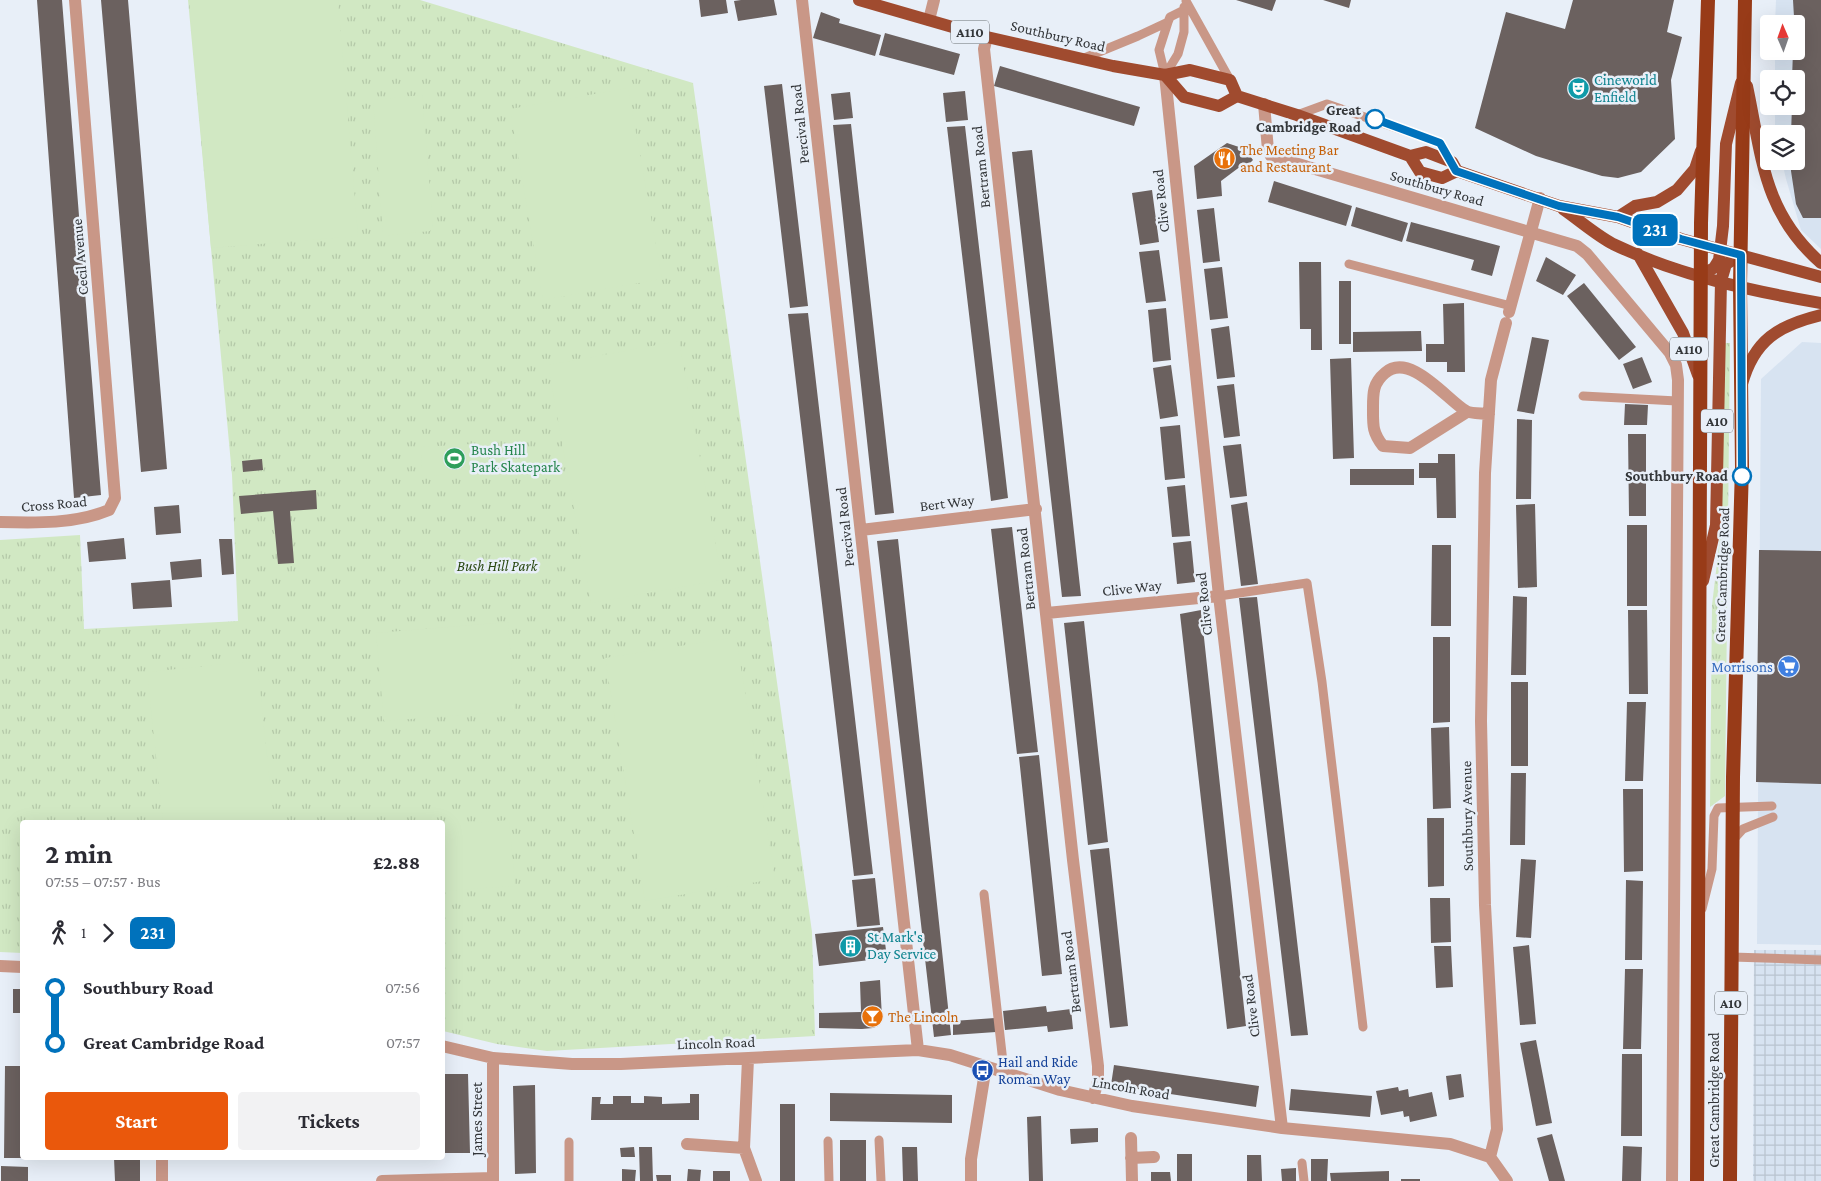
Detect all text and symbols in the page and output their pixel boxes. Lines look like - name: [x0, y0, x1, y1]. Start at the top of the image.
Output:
- north arrow: [1760, 15, 1805, 60]
- map controls: [1760, 15, 1805, 170]
- street label: Southbury Road: [1009, 17, 1107, 56]
- road number: A110: [951, 21, 989, 44]
- button: locate: [1760, 70, 1805, 115]
- place label: Cineworld Enfield: [1594, 72, 1657, 105]
- theatre icon: Cineworld Enfield: [1566, 77, 1590, 101]
- street label: Percival Road: [788, 83, 812, 165]
- place label: Great Cambridge Road: [1256, 102, 1362, 135]
- marker: Great Cambridge Road: [1365, 109, 1385, 129]
- street label: Bertram Road: [969, 125, 993, 209]
- button: layers: [1760, 125, 1805, 170]
- place label: The Meeting Bar and Restaurant: [1240, 142, 1339, 175]
- restaurant icon: The Meeting Bar and Restaurant: [1212, 147, 1236, 171]
- street label: Southbury Road: [1388, 167, 1486, 210]
- street label: Clive Road: [1150, 169, 1172, 233]
- line badge: 231: [1626, 214, 1684, 246]
- street label: Cecil Avenue: [69, 218, 91, 296]
- text: 231: [1643, 220, 1667, 240]
- road number: A110: [1670, 338, 1708, 360]
- road number: A10: [1701, 410, 1733, 432]
- place label: Bush Hill Park Skatepark: [471, 442, 561, 476]
- sports icon: Bush Hill Park Skatepark: [443, 447, 467, 471]
- marker: Southbury Road: [1732, 466, 1752, 486]
- place label: Southbury Road: [1625, 468, 1729, 484]
- street label: Percival Road: [833, 486, 857, 568]
- street label: Bert Way: [919, 492, 975, 515]
- street label: Cross Road: [20, 493, 88, 515]
- street label: Great Cambridge Road: [1712, 507, 1733, 643]
- street label: Bertram Road: [1014, 527, 1038, 611]
- park label: Bush Hill Park: [457, 558, 539, 574]
- street label: Clive Road: [1193, 572, 1215, 636]
- street label: Clive Way: [1101, 577, 1163, 600]
- supermarket icon: Morrisons: [1777, 655, 1801, 679]
- place label: Morrisons: [1711, 659, 1773, 675]
- street label: Southbury Avenue: [1458, 760, 1477, 871]
- text: 2 min: [45, 838, 113, 869]
- text: £2.88: [373, 852, 420, 873]
- text: 07:55 – 07:57 · Bus: [45, 873, 160, 890]
- icon: walk: [45, 919, 73, 947]
- icon: forward: [94, 919, 122, 947]
- text: 231: [140, 923, 165, 943]
- text: 1: [81, 924, 86, 941]
- place label: St Mark's Day Service: [867, 929, 937, 963]
- street label: Bertram Road: [1058, 930, 1084, 1014]
- building icon: St Mark's Day Service: [839, 934, 863, 958]
- street label: Clive Road: [1239, 974, 1263, 1038]
- text: Southbury Road: [83, 977, 213, 998]
- text: 07:56: [385, 979, 420, 996]
- road number: A10: [1715, 991, 1747, 1014]
- bar icon: The Lincoln: [860, 1005, 884, 1029]
- place label: The Lincoln: [888, 1009, 959, 1025]
- text: Great Cambridge Road: [83, 1032, 264, 1053]
- street label: Great Cambridge Road: [1706, 1032, 1723, 1168]
- text: 07:57: [386, 1034, 420, 1051]
- street label: Lincoln Road: [677, 1034, 756, 1052]
- place label: Hail and Ride Roman Way: [998, 1054, 1078, 1088]
- bus stop icon: Hail and Ride Roman Way: [970, 1059, 994, 1083]
- street label: Lincoln Road: [1091, 1073, 1171, 1103]
- street label: James Street: [469, 1081, 486, 1158]
- button: Start: [45, 1092, 228, 1150]
- button: Tickets: [238, 1092, 420, 1150]

